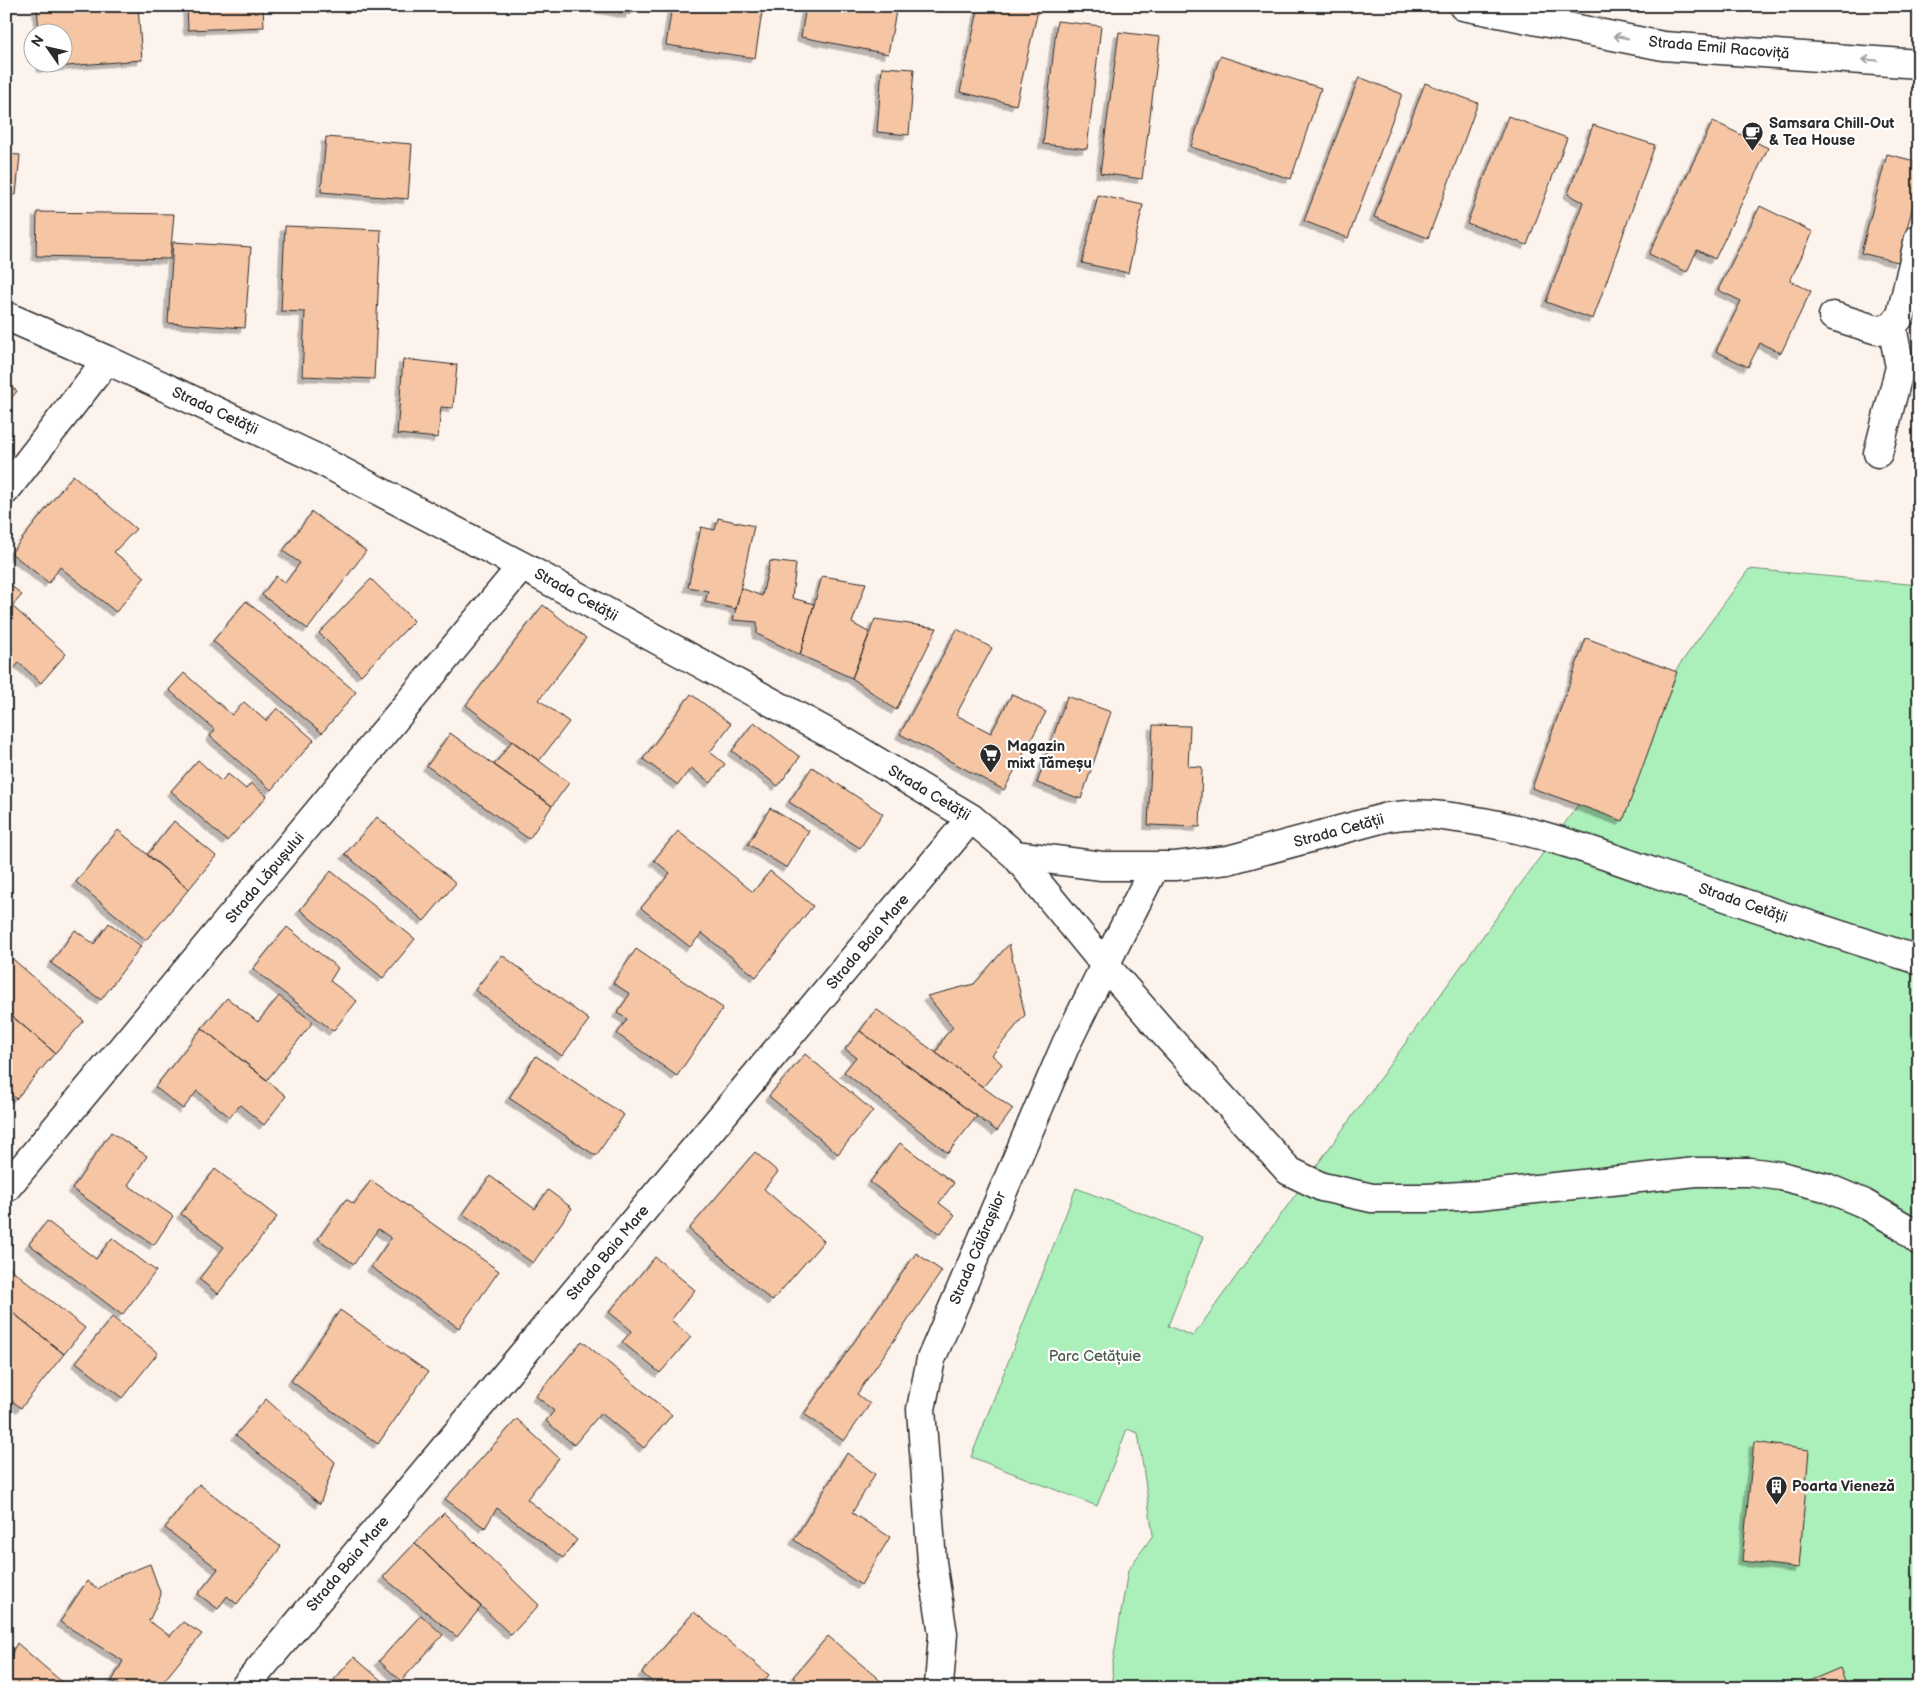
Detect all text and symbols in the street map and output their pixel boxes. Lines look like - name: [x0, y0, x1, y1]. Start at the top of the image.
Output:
- north arrow: [22, 22, 72, 72]
- text: N: [28, 32, 48, 50]
- one-way arrow: [1614, 32, 1630, 42]
- street label: Strada Emil Racoviță: [1648, 32, 1790, 64]
- one-way arrow: [1862, 56, 1878, 65]
- place label: Samsara Chill-Out & Tea House: [1769, 114, 1894, 150]
- cafe icon: Samsara Chill-Out & Tea House: [1741, 120, 1765, 151]
- street label: Strada Cetății: [169, 383, 261, 439]
- street label: Strada Cetății: [531, 564, 621, 626]
- place label: Magazin mixt Tămeșu: [1007, 737, 1092, 773]
- supermarket icon: Magazin mixt Tămeșu: [979, 743, 1003, 774]
- street label: Strada Cetății: [884, 761, 974, 825]
- street label: Strada Cetății: [1292, 810, 1386, 852]
- street label: Strada Lăpușului: [221, 829, 309, 927]
- street label: Strada Cetății: [1696, 879, 1790, 927]
- street label: Strada Baia Mare: [823, 890, 913, 994]
- street label: Strada Călărașilor: [946, 1188, 1011, 1307]
- street label: Strada Baia Mare: [563, 1201, 653, 1305]
- park label: Parc Cetățuie: [1049, 1347, 1141, 1366]
- building icon: Poarta Vieneză: [1764, 1474, 1788, 1505]
- place label: Poarta Vieneză: [1792, 1477, 1895, 1496]
- street label: Strada Baia Mare: [303, 1512, 393, 1616]

